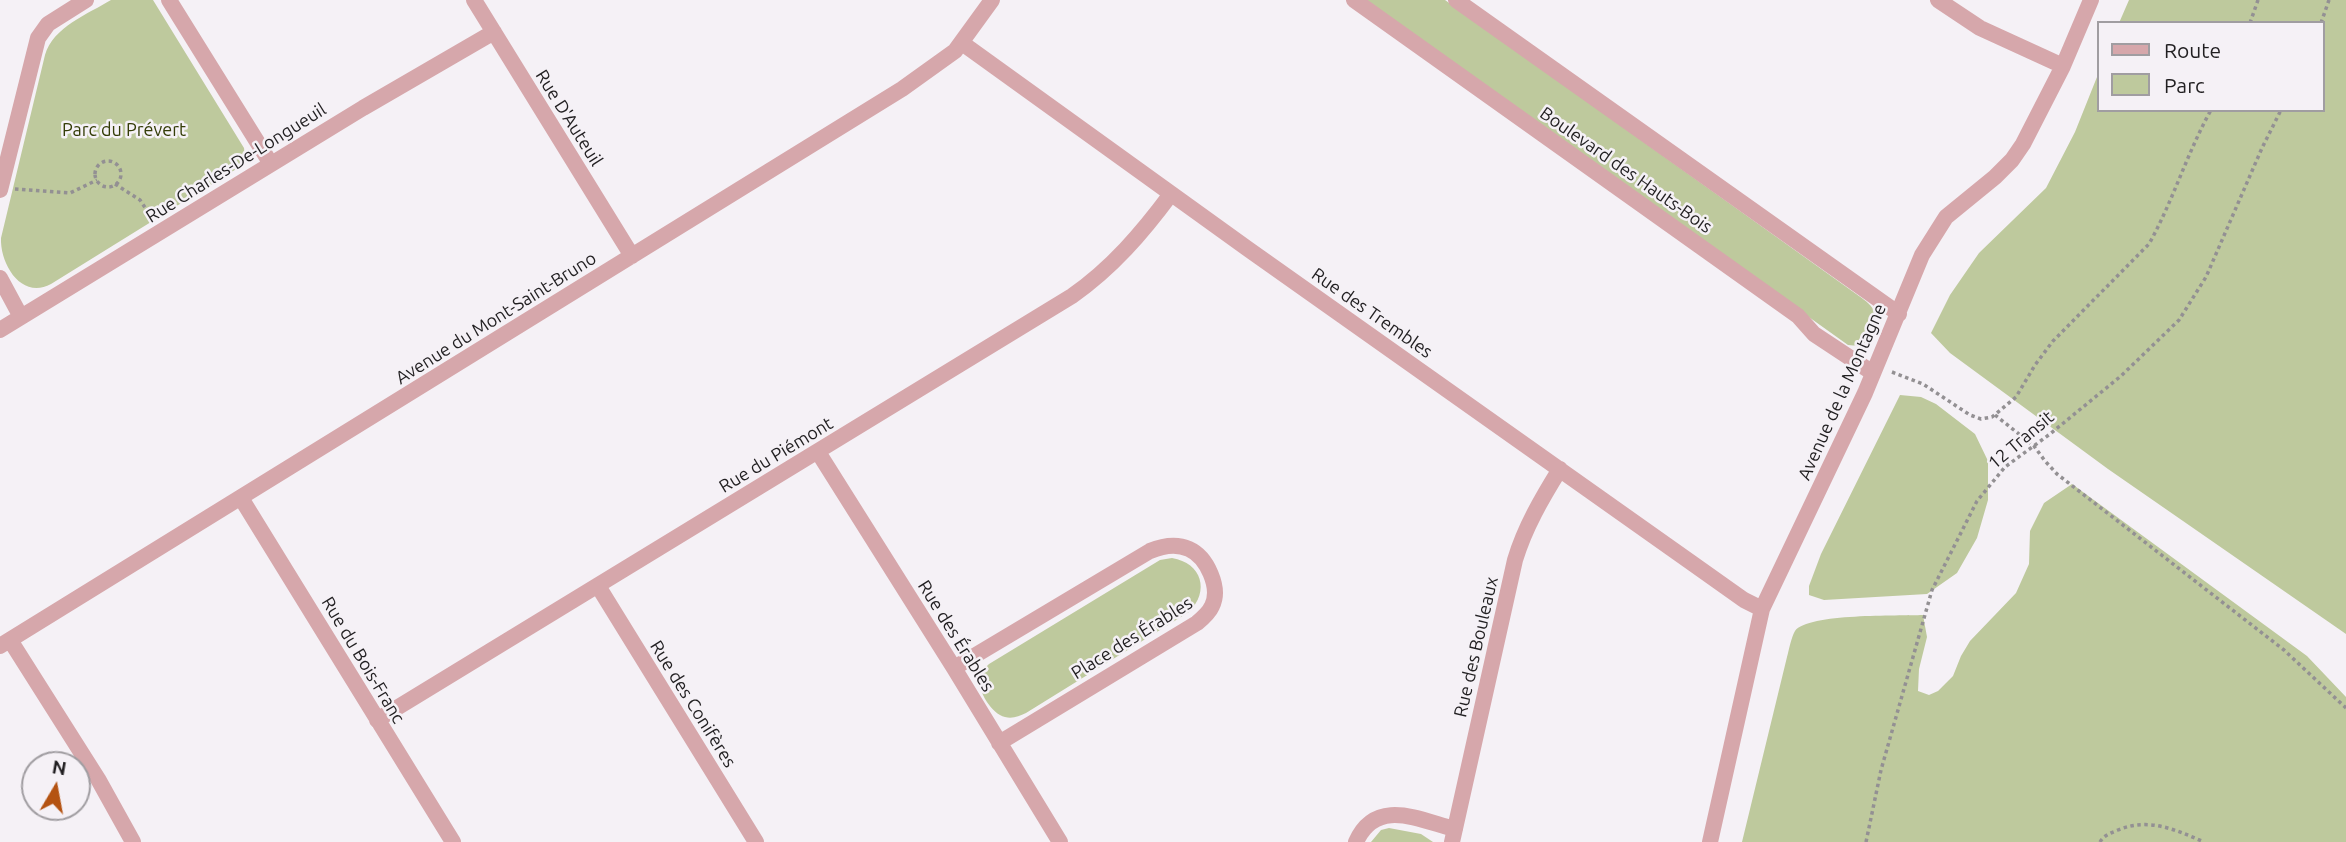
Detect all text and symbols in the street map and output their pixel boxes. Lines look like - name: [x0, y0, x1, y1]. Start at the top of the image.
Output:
- legend: [2098, 21, 2325, 112]
- text: Route: [2164, 38, 2221, 62]
- street label: Rue D'Auteuil: [531, 66, 607, 170]
- text: Parc: [2164, 73, 2205, 97]
- street label: Rue Charles-De-Longueuil: [142, 99, 330, 227]
- street label: Boulevard des Hauts-Bois: [1536, 102, 1716, 238]
- park label: Parc du Prévert: [62, 119, 186, 141]
- street label: Avenue du Mont-Saint-Bruno: [392, 247, 600, 389]
- street label: Rue des Trembles: [1307, 263, 1437, 363]
- street label: Avenue de la Montagne: [1793, 300, 1891, 484]
- street label: 12 Transit: [1984, 406, 2058, 474]
- street label: Rue du Piémont: [715, 413, 837, 497]
- street label: Rue des Bouleaux: [1449, 575, 1503, 719]
- street label: Rue des Érables: [913, 576, 999, 696]
- street label: Place des Érables: [1067, 592, 1197, 684]
- street label: Rue du Bois-Franc: [317, 593, 409, 727]
- street label: Rue des Conifères: [645, 637, 741, 771]
- north arrow: [21, 751, 91, 821]
- text: N: [50, 755, 68, 779]

